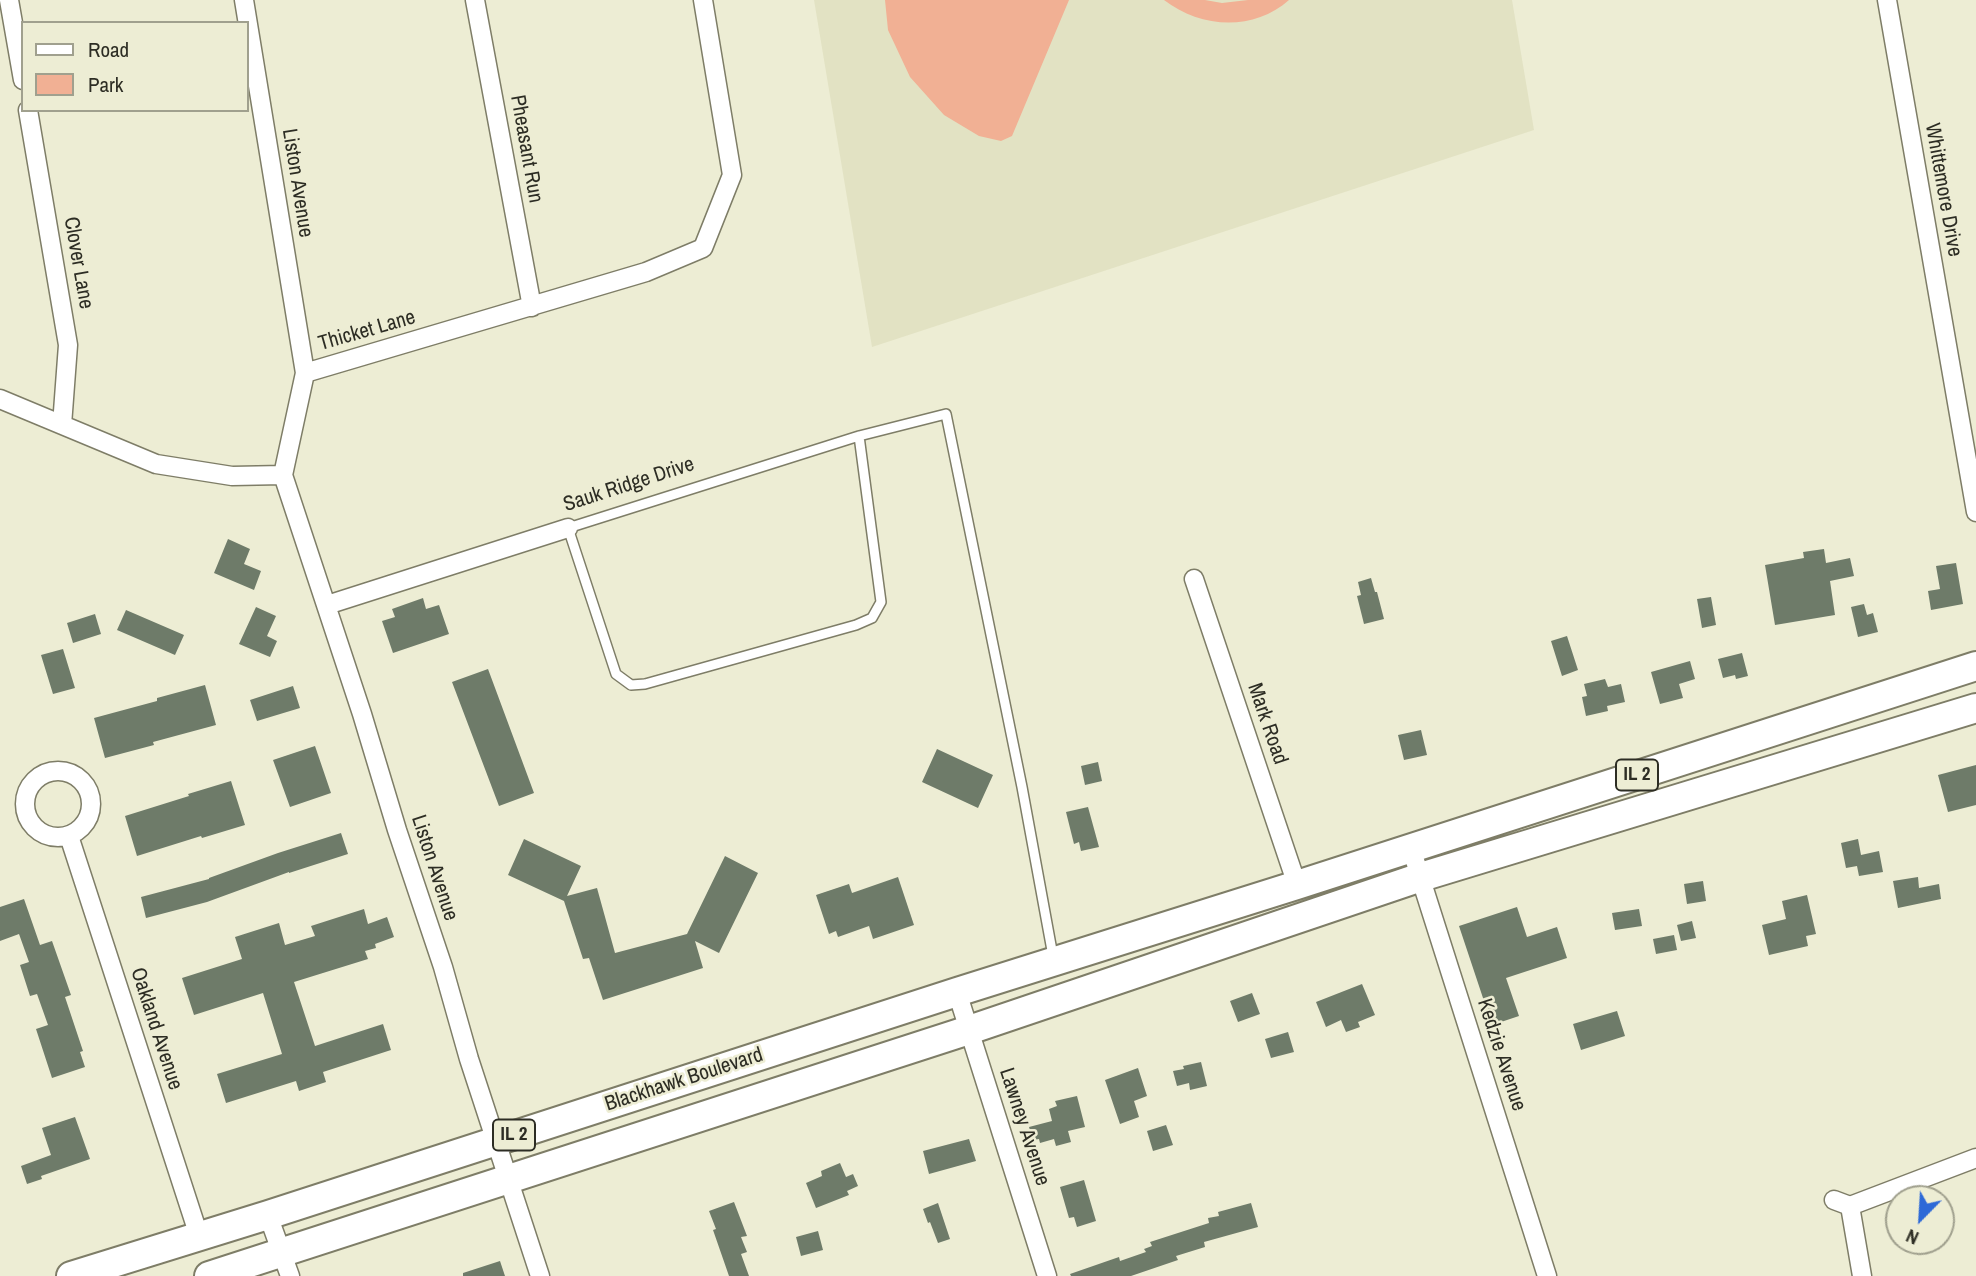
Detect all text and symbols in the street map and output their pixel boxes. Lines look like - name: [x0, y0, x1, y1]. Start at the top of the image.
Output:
- legend: [21, 21, 248, 112]
- text: Road: [88, 35, 129, 64]
- text: Park: [88, 70, 123, 99]
- street label: Pheasant Run: [504, 93, 548, 205]
- street label: Whittemore Drive: [1919, 121, 1967, 259]
- street label: Liston Avenue: [276, 127, 318, 239]
- street label: Clover Lane: [58, 215, 98, 311]
- street label: Thicket Lane: [316, 305, 418, 357]
- street label: Sauk Ridge Drive: [560, 452, 698, 518]
- street label: Mark Road: [1241, 680, 1293, 768]
- road number: IL 2: [1616, 760, 1658, 790]
- street label: Liston Avenue: [405, 812, 463, 924]
- street label: Oakland Avenue: [124, 965, 188, 1093]
- street label: Kedzie Avenue: [1471, 996, 1531, 1114]
- street label: Blackhawk Boulevard: [602, 1043, 766, 1117]
- street label: Lawney Avenue: [993, 1065, 1055, 1189]
- road number: IL 2: [493, 1120, 535, 1150]
- north arrow: [1885, 1185, 1955, 1255]
- text: N: [1902, 1223, 1923, 1252]

